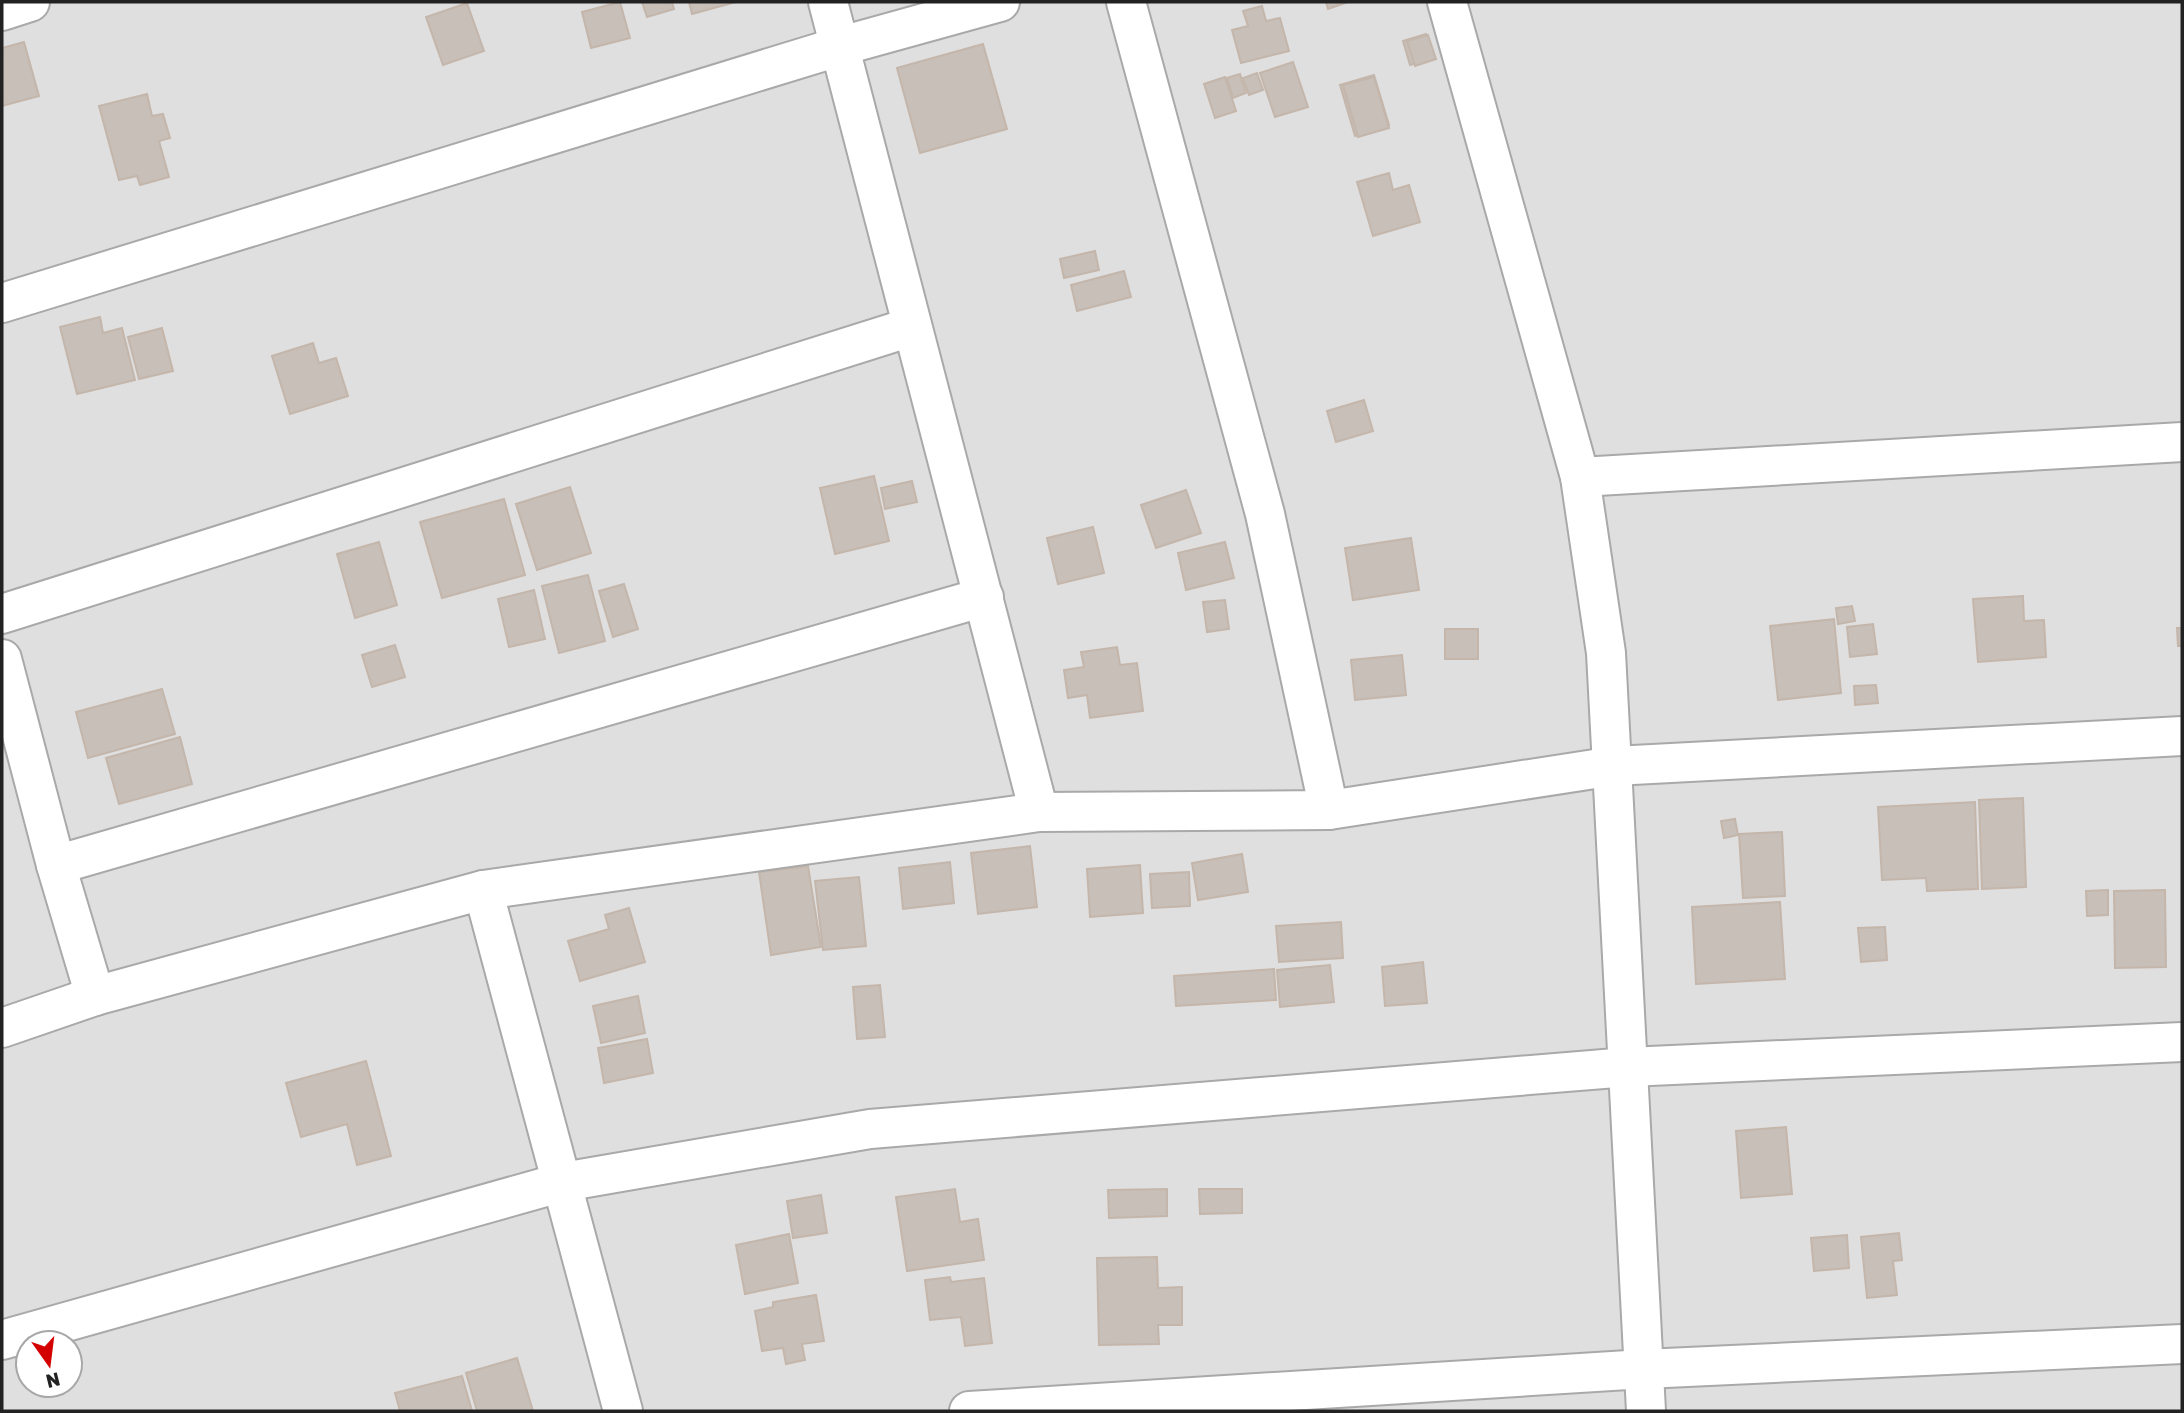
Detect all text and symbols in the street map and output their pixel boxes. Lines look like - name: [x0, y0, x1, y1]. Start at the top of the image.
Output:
- north arrow: [14, 1329, 84, 1399]
- text: N: [44, 1367, 62, 1393]

